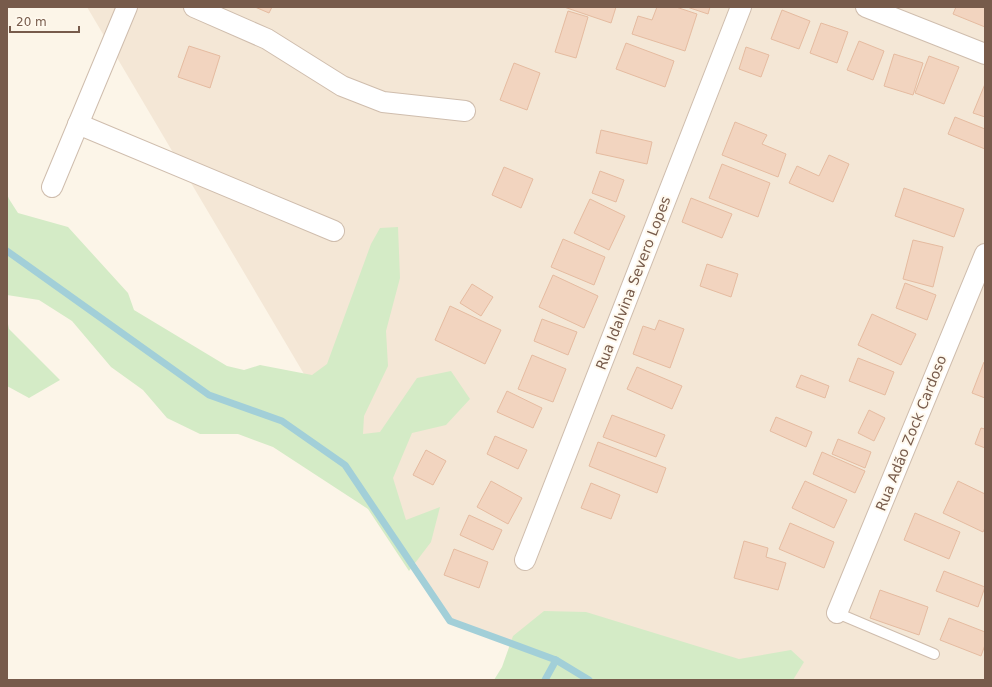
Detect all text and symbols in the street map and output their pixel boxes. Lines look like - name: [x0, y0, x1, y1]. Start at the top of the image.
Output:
- scale bar: [10, 8, 79, 34]
- text: 20 m: [16, 15, 47, 29]
- street label: Rua Idalvina Severo Lopes: [592, 194, 674, 372]
- street label: Rua Adão Zock Cardoso: [872, 353, 950, 513]

